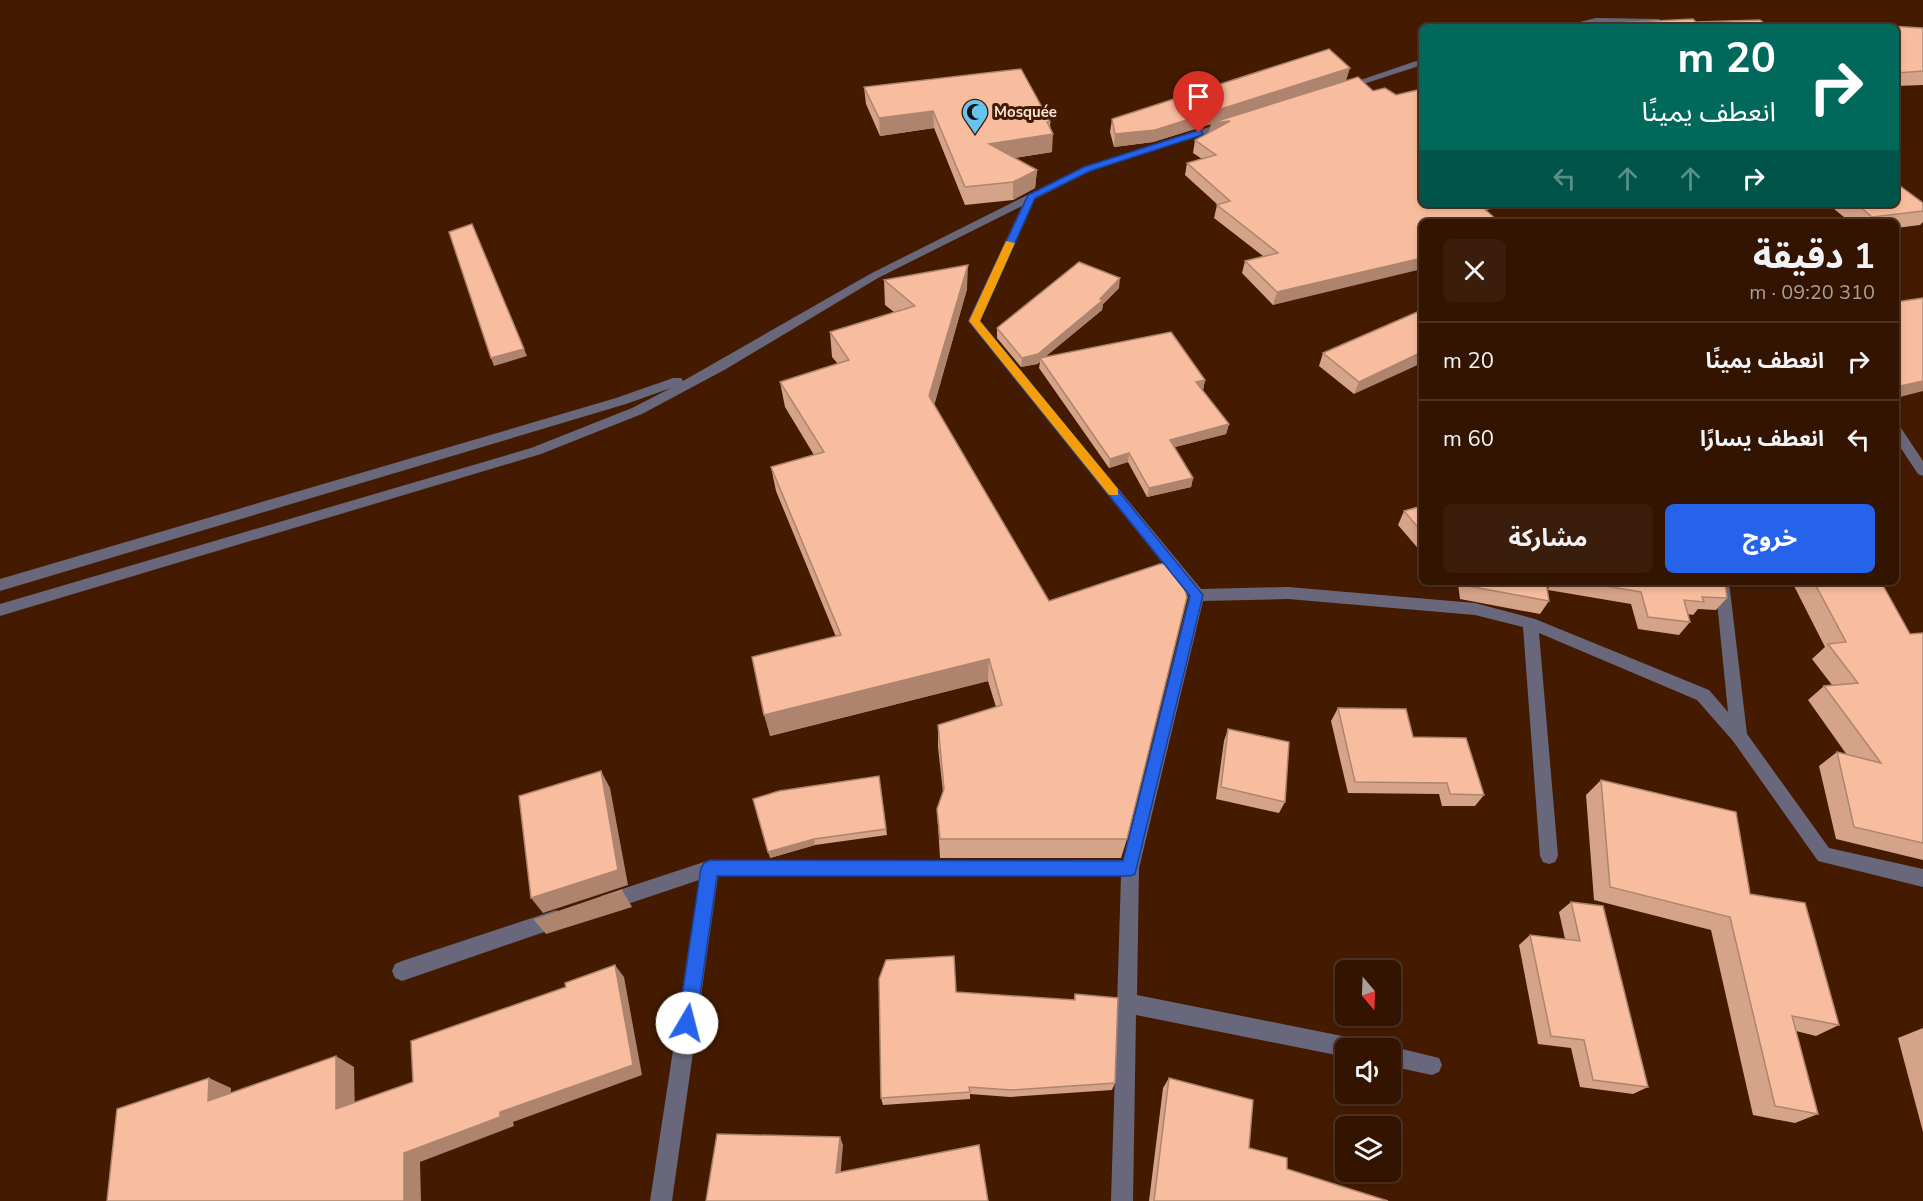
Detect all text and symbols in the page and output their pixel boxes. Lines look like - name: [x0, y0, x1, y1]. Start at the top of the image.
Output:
- text: 20 m: [1677, 30, 1776, 87]
- icon: right: [1797, 48, 1875, 126]
- pin: [1173, 71, 1224, 133]
- icon: arrive: [1182, 80, 1215, 113]
- text: انعطف يمينًا: [1642, 94, 1776, 131]
- mosque icon: Mosquée: [960, 97, 990, 135]
- place label: Mosquée: [994, 102, 1057, 122]
- icon: left: [1548, 162, 1581, 195]
- icon: ahead: [1611, 162, 1644, 195]
- icon: ahead: [1674, 162, 1707, 195]
- icon: right: [1737, 162, 1770, 195]
- text: 1 دقيقة: [1753, 232, 1875, 281]
- button: close: [1443, 239, 1506, 302]
- text: 310 m · 09:20: [1749, 279, 1875, 306]
- icon: right: [1842, 345, 1875, 378]
- text: 20 m: [1443, 346, 1494, 376]
- text: انعطف يمينًا: [1706, 346, 1824, 376]
- icon: left: [1842, 423, 1875, 456]
- text: 60 m: [1443, 424, 1494, 454]
- text: انعطف يسارًا: [1700, 424, 1824, 454]
- button: مشاركة: [1443, 504, 1653, 573]
- button: خروج: [1665, 504, 1875, 573]
- north arrow: [1335, 960, 1401, 1026]
- map controls: [1335, 960, 1401, 1182]
- position arrow: [655, 991, 719, 1055]
- button: sound: [1335, 1038, 1401, 1104]
- button: layers: [1335, 1116, 1401, 1182]

